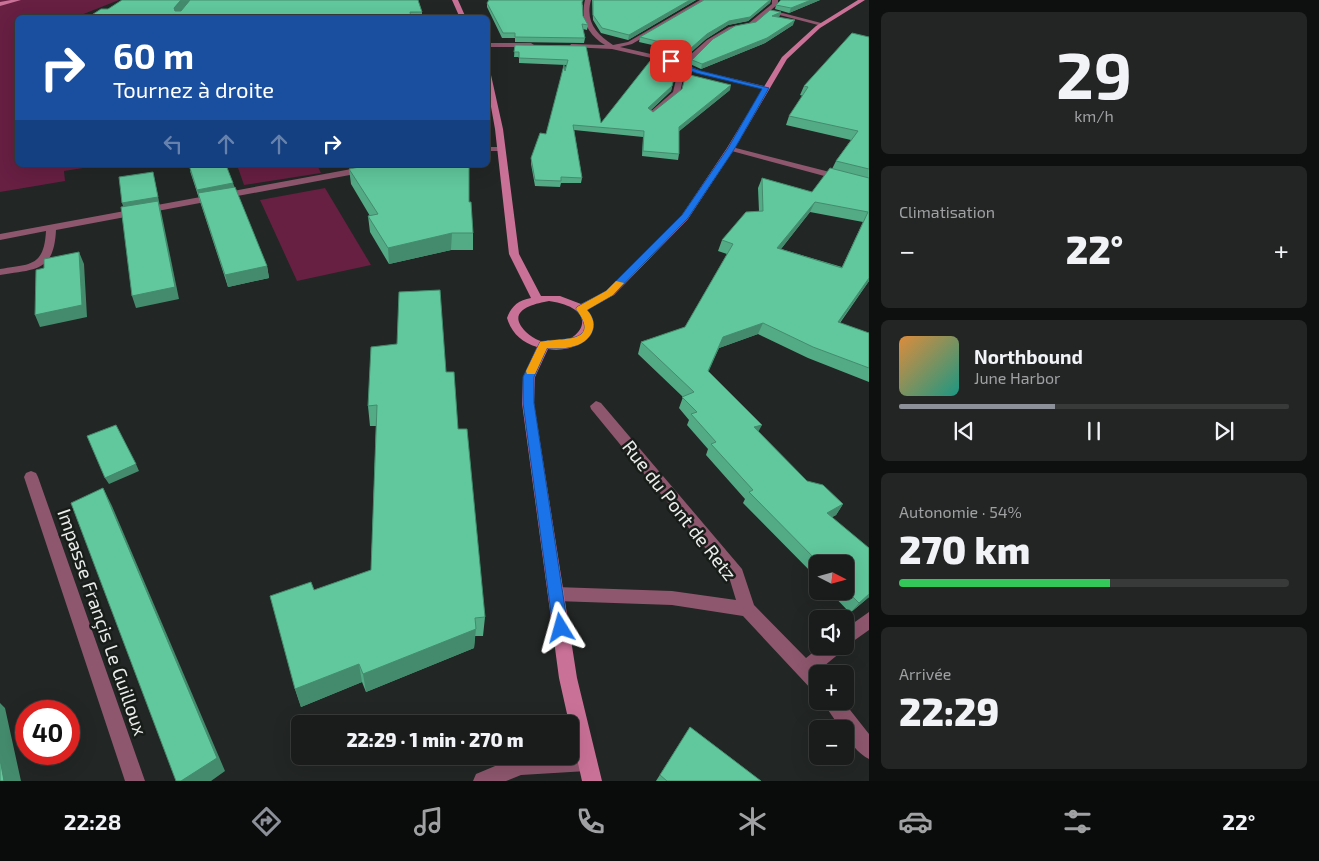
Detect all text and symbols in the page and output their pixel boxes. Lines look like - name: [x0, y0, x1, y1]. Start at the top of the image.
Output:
- text: 60 m: [113, 34, 194, 76]
- text: 29: [1056, 34, 1132, 112]
- icon: right: [30, 35, 95, 100]
- pin: [650, 40, 692, 82]
- icon: arrive: [657, 47, 685, 75]
- text: Tournez à droite: [113, 76, 274, 102]
- text: km/h: [1074, 106, 1114, 125]
- icon: left: [159, 130, 187, 158]
- icon: ahead: [212, 130, 240, 158]
- icon: ahead: [265, 130, 293, 158]
- icon: right: [318, 130, 346, 158]
- text: Climatisation: [899, 202, 995, 221]
- text: 22°: [1066, 226, 1123, 272]
- text: −: [899, 233, 915, 267]
- text: +: [1274, 233, 1289, 267]
- text: Northbound: [974, 345, 1083, 368]
- text: June Harbor: [974, 368, 1061, 387]
- icon: previous: [950, 417, 978, 445]
- icon: pause: [1080, 417, 1108, 445]
- icon: next: [1210, 417, 1238, 445]
- street label: Rue du Pont de Retz: [618, 435, 742, 585]
- text: Autonomie · 54%: [899, 502, 1022, 521]
- street label: Impasse Françis Le Guilloux: [52, 506, 153, 739]
- text: 270 km: [899, 526, 1030, 572]
- north arrow: [809, 555, 854, 600]
- map controls: [809, 555, 854, 765]
- position arrow: [534, 601, 586, 653]
- button: sound: [809, 610, 854, 655]
- text: Arrivée: [899, 664, 951, 683]
- button: +: [809, 665, 854, 710]
- text: 22:29: [899, 688, 999, 734]
- speed limit sign: 40: [15, 700, 80, 765]
- button: −: [809, 720, 854, 765]
- text: 22:29 · 1 min · 270 m: [346, 728, 524, 751]
- icon: directions: [249, 804, 284, 839]
- icon: music: [411, 804, 446, 839]
- icon: phone: [573, 804, 608, 839]
- icon: climate: [735, 804, 770, 839]
- icon: car: [898, 804, 933, 839]
- icon: filters: [1060, 804, 1095, 839]
- text: 22:28: [64, 808, 121, 834]
- text: 22°: [1222, 808, 1255, 834]

